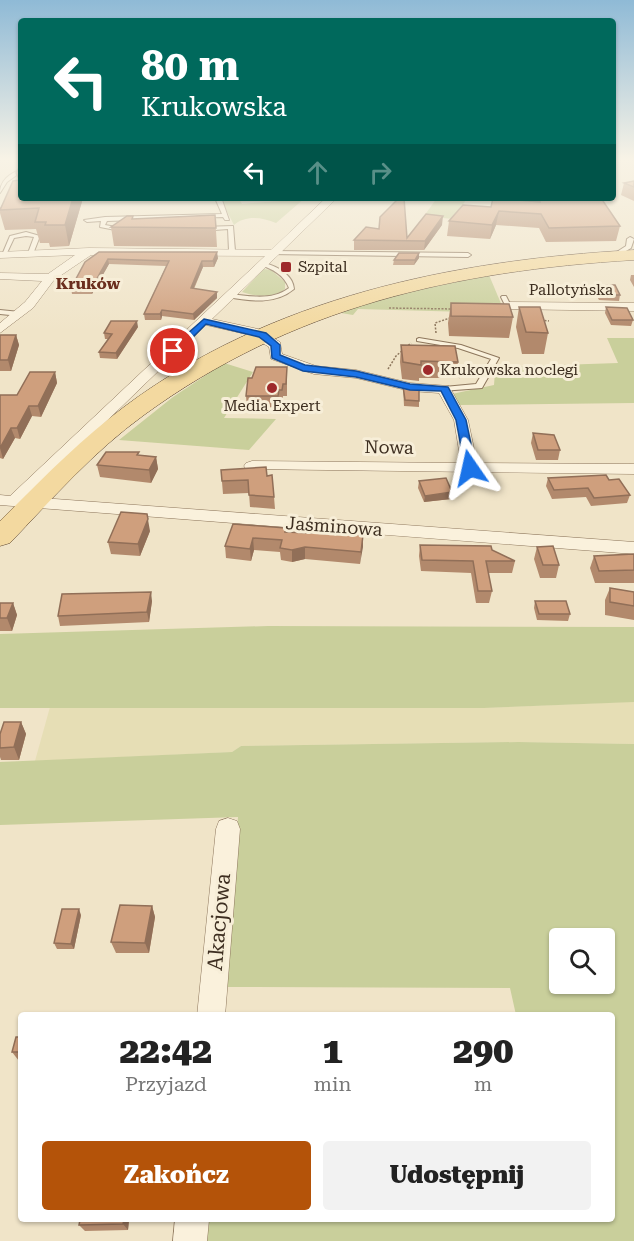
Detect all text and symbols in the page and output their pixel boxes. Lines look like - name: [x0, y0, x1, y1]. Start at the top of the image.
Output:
- text: 80 m: [141, 41, 239, 90]
- icon: left: [42, 42, 120, 120]
- text: Krukowska: [141, 91, 287, 123]
- icon: left: [238, 156, 271, 189]
- icon: ahead: [301, 156, 334, 189]
- icon: right: [364, 156, 397, 189]
- place label: Szpital: [298, 258, 348, 276]
- marker: Szpital: [279, 260, 293, 274]
- district label: Kruków: [56, 274, 121, 293]
- street label: Pallotyńska: [529, 281, 613, 299]
- pin: [147, 325, 198, 376]
- icon: arrive: [156, 334, 189, 367]
- place label: Krukowska noclegi: [440, 361, 578, 379]
- marker: Krukowska noclegi: [421, 363, 435, 377]
- marker: Media Expert: [265, 381, 279, 395]
- place label: Media Expert: [223, 397, 321, 415]
- street label: Nowa: [364, 436, 414, 458]
- position arrow: [438, 436, 502, 500]
- street label: Jaśminowa: [285, 512, 383, 540]
- street label: Akacjowa: [203, 872, 235, 972]
- map controls: [549, 928, 615, 994]
- button: search: [549, 928, 615, 994]
- text: 22:42: [120, 1030, 212, 1072]
- text: 1: [322, 1030, 343, 1072]
- text: 290: [453, 1030, 513, 1072]
- text: Przyjazd: [125, 1072, 207, 1096]
- text: min: [314, 1072, 351, 1096]
- text: m: [474, 1072, 492, 1096]
- button: Zakończ: [42, 1141, 311, 1210]
- button: Udostępnij: [323, 1141, 591, 1210]

